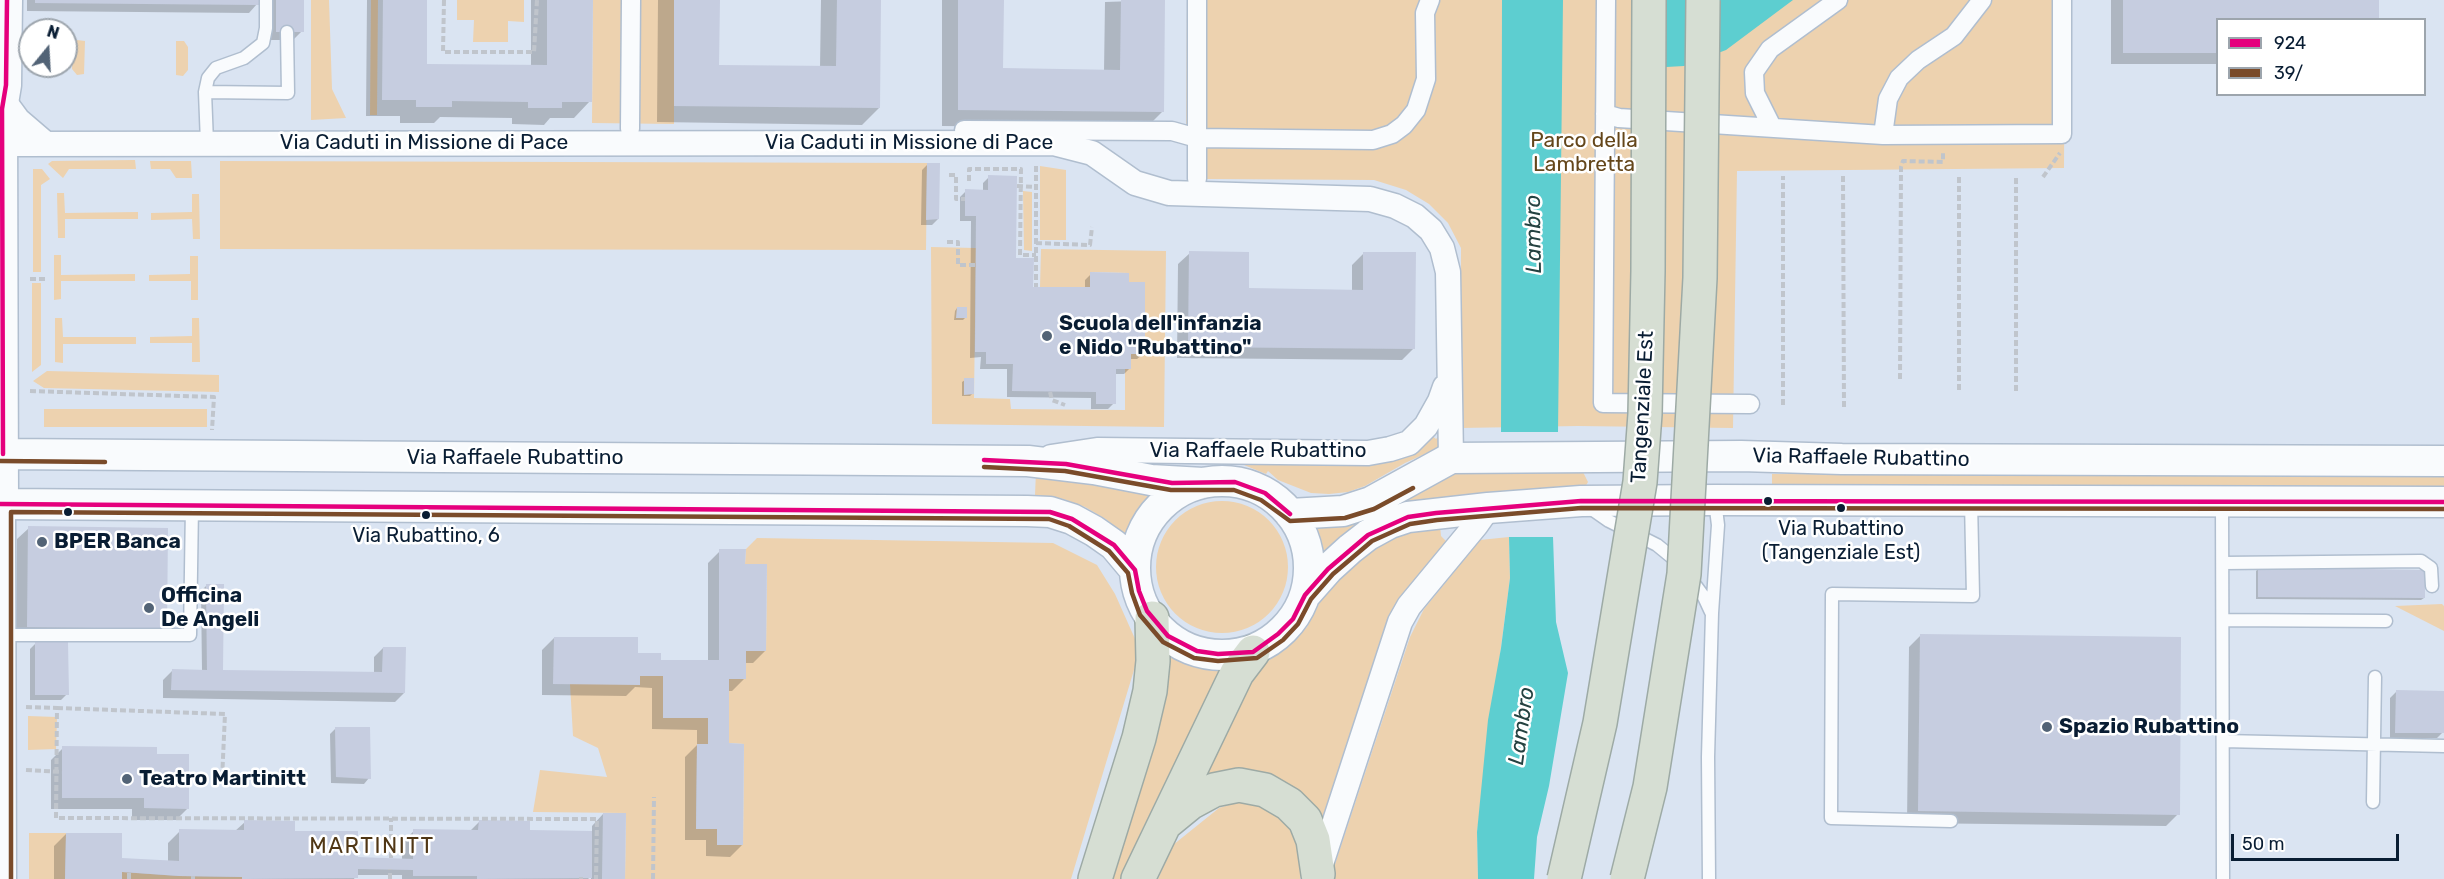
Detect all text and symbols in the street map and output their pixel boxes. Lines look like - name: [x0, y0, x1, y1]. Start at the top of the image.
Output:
- north arrow: [18, 18, 78, 78]
- legend: [2216, 18, 2426, 96]
- text: N: [45, 21, 62, 43]
- text: 924: [2274, 32, 2306, 54]
- text: 39/: [2274, 62, 2303, 84]
- park label: Parco della Lambretta: [1530, 128, 1638, 178]
- street label: Via Caduti in Missione di Pace: [280, 130, 568, 156]
- street label: Via Caduti in Missione di Pace: [765, 130, 1053, 156]
- water label: Lambro: [1520, 194, 1548, 274]
- place label: Scuola dell'infanzia e Nido "Rubattino": [1059, 311, 1262, 361]
- marker: Scuola dell'infanzia e Nido "Rubattino": [1040, 329, 1054, 343]
- street label: Tangenziale Est: [1626, 330, 1660, 484]
- street label: Via Raffaele Rubattino: [1149, 438, 1367, 464]
- street label: Via Raffaele Rubattino: [1752, 444, 1970, 472]
- street label: Via Raffaele Rubattino: [406, 445, 624, 471]
- unlabelled marker: [1762, 495, 1774, 507]
- marker: Via Rubattino (Tangenziale Est): [1835, 502, 1847, 514]
- unlabelled marker: [62, 506, 74, 518]
- marker: Via Rubattino, 6: [420, 509, 432, 521]
- place label: Via Rubattino (Tangenziale Est): [1762, 517, 1920, 564]
- place label: Via Rubattino, 6: [352, 524, 500, 548]
- place label: BPER Banca: [54, 529, 181, 555]
- marker: BPER Banca: [35, 535, 49, 549]
- place label: Officina De Angeli: [161, 583, 259, 633]
- marker: Officina De Angeli: [142, 601, 156, 615]
- water label: Lambro: [1503, 685, 1541, 767]
- place label: Spazio Rubattino: [2059, 714, 2239, 740]
- marker: Spazio Rubattino: [2040, 720, 2054, 734]
- place label: Teatro Martinitt: [139, 766, 306, 792]
- marker: Teatro Martinitt: [120, 772, 134, 786]
- scale bar: [2234, 822, 2402, 860]
- text: 50 m: [2242, 833, 2285, 855]
- district label: MARTINITT: [309, 834, 435, 860]

